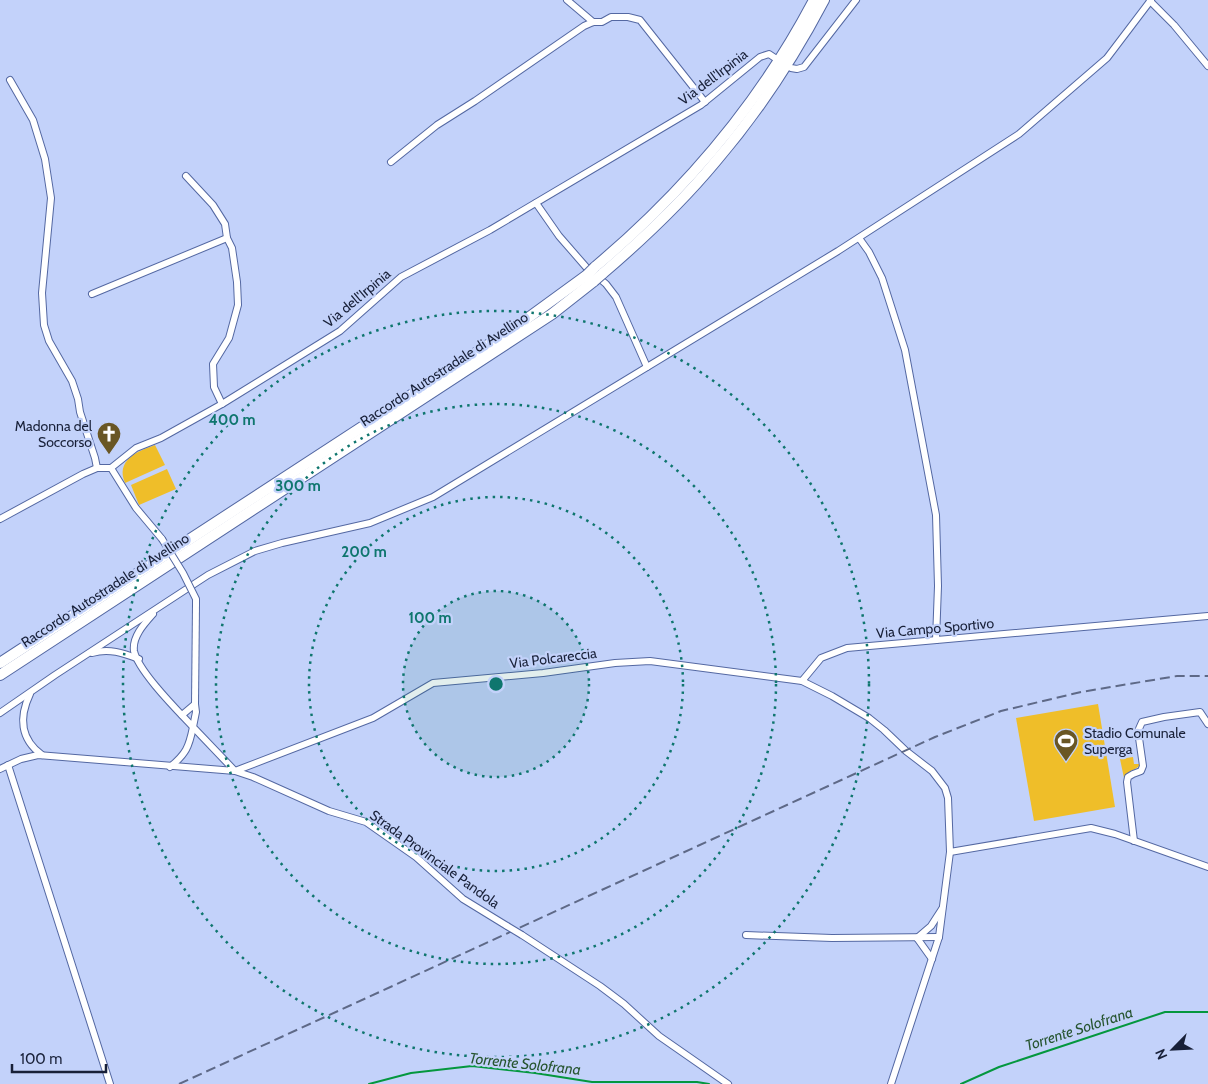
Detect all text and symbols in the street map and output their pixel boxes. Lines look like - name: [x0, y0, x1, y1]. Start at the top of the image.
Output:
- street label: Via dell'Irpinia: [675, 45, 751, 109]
- street label: Via dell'Irpinia: [320, 265, 394, 331]
- street label: Raccordo Autostradale di Avellino: [356, 308, 532, 430]
- text: 400 m: [209, 411, 255, 429]
- place label: Madonna del Soccorso: [15, 417, 93, 451]
- church icon: Madonna del Soccorso: [96, 421, 122, 455]
- text: 300 m: [275, 477, 321, 495]
- street label: Raccordo Autostradale di Avellino: [17, 529, 193, 651]
- text: 200 m: [341, 543, 387, 561]
- text: 100 m: [408, 609, 452, 627]
- street label: Via Campo Sportivo: [875, 614, 995, 642]
- street label: Via Polcareccia: [508, 644, 598, 672]
- centre of rings: [487, 675, 505, 693]
- place label: Stadio Comunale Superga: [1084, 724, 1186, 758]
- sports icon: Stadio Comunale Superga: [1053, 728, 1079, 762]
- street label: Strada Provinciale Pandola: [367, 806, 504, 912]
- water label: Torrente Solofrana: [1023, 1003, 1135, 1055]
- north arrow: [1148, 1024, 1198, 1074]
- scale bar: [12, 1042, 106, 1074]
- text: N: [1151, 1046, 1171, 1062]
- water label: Torrente Solofrana: [468, 1049, 582, 1079]
- text: 100 m: [20, 1050, 62, 1068]

